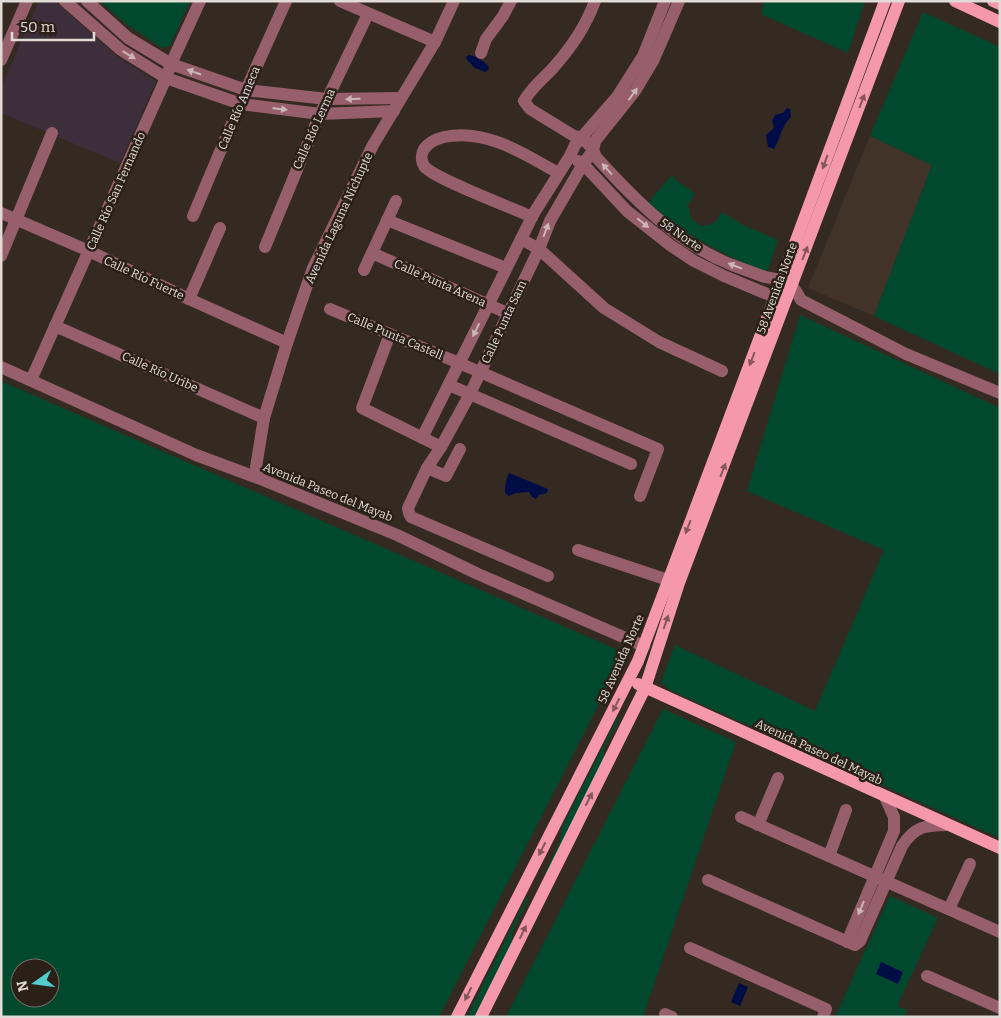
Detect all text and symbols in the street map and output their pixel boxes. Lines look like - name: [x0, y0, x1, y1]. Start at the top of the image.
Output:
- scale bar: [12, 10, 95, 42]
- text: 50 m: [20, 18, 56, 36]
- one-way arrow: [122, 51, 135, 60]
- street label: Calle Río Ameca: [215, 64, 263, 152]
- one-way arrow: [186, 68, 201, 76]
- street label: Calle Río Lerma: [290, 86, 338, 171]
- one-way arrow: [627, 88, 638, 101]
- one-way arrow: [859, 93, 866, 108]
- one-way arrow: [344, 95, 360, 103]
- one-way arrow: [273, 105, 289, 113]
- street label: Calle Río San Fernando: [84, 130, 148, 252]
- street label: Avenida Laguna Nichupte: [302, 150, 376, 286]
- one-way arrow: [821, 155, 829, 170]
- one-way arrow: [601, 162, 612, 175]
- street label: 58 Norte: [657, 215, 705, 255]
- one-way arrow: [636, 218, 649, 229]
- one-way arrow: [542, 222, 550, 237]
- street label: 58 Avenida Norte: [754, 241, 800, 335]
- one-way arrow: [802, 245, 809, 260]
- street label: Calle Río Fuerte: [102, 253, 186, 303]
- street label: Calle Punta Arena: [392, 256, 489, 310]
- one-way arrow: [727, 262, 742, 270]
- street label: Calle Punta Sam: [479, 278, 530, 366]
- street label: Calle Punta Castell: [345, 310, 445, 363]
- one-way arrow: [472, 322, 480, 337]
- street label: Calle Río Uribe: [120, 349, 200, 395]
- one-way arrow: [748, 352, 756, 367]
- street label: Avenida Paseo del Mayab: [261, 460, 395, 524]
- one-way arrow: [719, 463, 727, 477]
- one-way arrow: [684, 520, 692, 535]
- street label: 58 Avenida Norte: [595, 612, 647, 706]
- one-way arrow: [663, 615, 670, 630]
- one-way arrow: [612, 698, 620, 712]
- street label: Avenida Paseo del Mayab: [753, 716, 885, 788]
- one-way arrow: [585, 792, 593, 806]
- one-way arrow: [538, 842, 546, 857]
- one-way arrow: [857, 901, 865, 916]
- one-way arrow: [519, 925, 527, 939]
- north arrow: [10, 958, 60, 1008]
- text: N: [13, 979, 32, 993]
- one-way arrow: [464, 987, 472, 1002]

